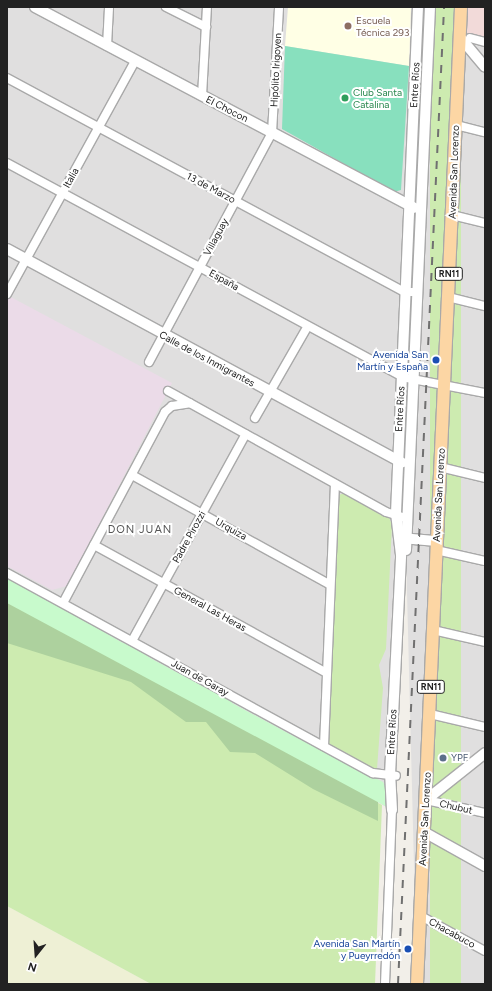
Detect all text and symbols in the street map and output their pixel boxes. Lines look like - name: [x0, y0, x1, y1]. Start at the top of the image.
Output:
- place label: Escuela Técnica 293: [356, 14, 409, 38]
- marker: Escuela Técnica 293: [343, 21, 353, 31]
- street label: Hipólito Irigoyen: [268, 33, 284, 107]
- street label: Entre Ríos: [408, 62, 422, 108]
- place label: Club Santa Catalina: [353, 86, 402, 110]
- street label: El Chocon: [204, 93, 250, 125]
- marker: Club Santa Catalina: [340, 93, 350, 103]
- street label: Avenida San Lorenzo: [446, 125, 462, 219]
- street label: Italia: [61, 166, 81, 190]
- street label: 13 de Marzo: [185, 170, 237, 206]
- street label: Villaguay: [201, 216, 231, 258]
- street label: España: [207, 267, 241, 293]
- road number: RN11: [434, 267, 464, 281]
- street label: Calle de los Inmigrantes: [157, 329, 257, 389]
- place label: Avenida San Martín y España: [357, 348, 428, 372]
- marker: Avenida San Martín y España: [431, 355, 441, 365]
- street label: Entre Ríos: [393, 386, 407, 432]
- street label: Avenida San Lorenzo: [431, 448, 447, 542]
- street label: Padre Pirozzi: [170, 509, 208, 565]
- street label: Urquiza: [213, 515, 249, 543]
- district label: DON JUAN: [108, 523, 172, 537]
- street label: General Las Heras: [172, 584, 248, 634]
- street label: Juan de Garay: [169, 657, 231, 699]
- road number: RN11: [416, 680, 446, 694]
- street label: Entre Ríos: [385, 709, 399, 755]
- place label: YPF: [451, 752, 468, 764]
- marker: YPF: [438, 753, 448, 763]
- street label: Avenida San Lorenzo: [417, 772, 433, 866]
- street label: Chubut: [438, 797, 474, 817]
- street label: Chacabuco: [427, 915, 477, 951]
- north arrow: [16, 935, 56, 975]
- place label: Avenida San Martín y Pueyrredón: [314, 937, 400, 960]
- marker: Avenida San Martín y Pueyrredón: [403, 944, 413, 954]
- text: N: [26, 959, 38, 974]

